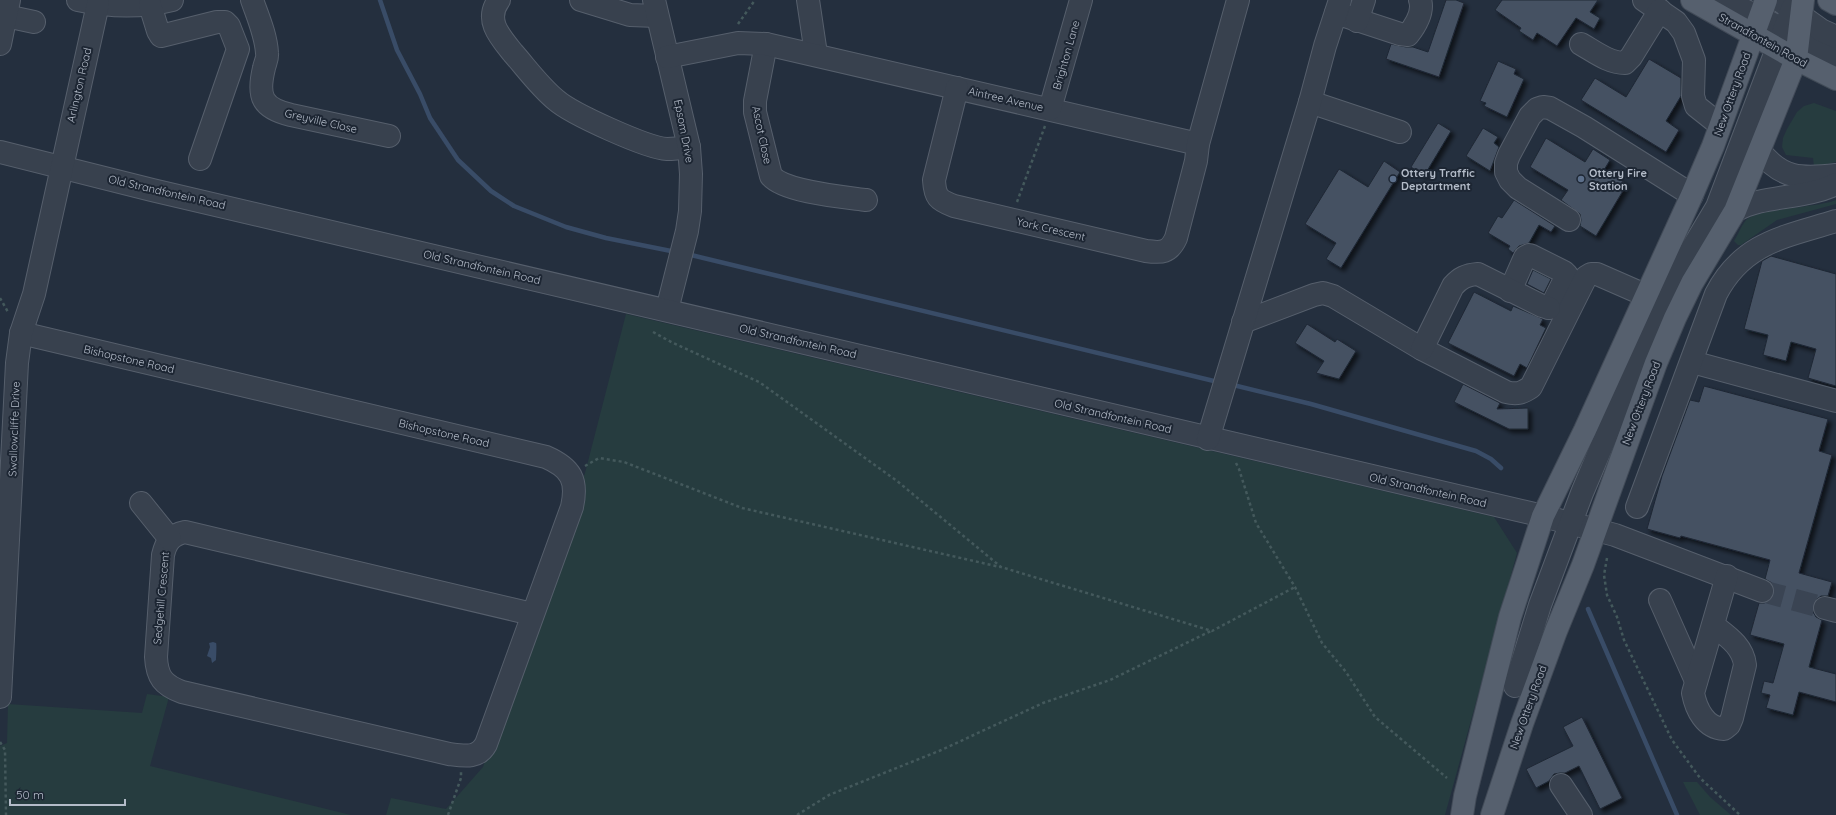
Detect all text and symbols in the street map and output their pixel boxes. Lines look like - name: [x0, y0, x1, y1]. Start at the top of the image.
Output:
- street label: Strandfontein Road: [1716, 10, 1810, 70]
- street label: Brighton Lane: [1049, 19, 1083, 91]
- street label: Arlington Road: [64, 46, 94, 124]
- street label: New Ottery Road: [1710, 50, 1754, 138]
- street label: Aintree Avenue: [967, 84, 1045, 114]
- street label: Epsom Drive: [671, 98, 697, 164]
- street label: Ascot Close: [749, 105, 775, 165]
- street label: Greyville Close: [283, 106, 359, 136]
- place label: Ottery Traffic Deptartment: [1401, 166, 1475, 193]
- place label: Ottery Fire Station: [1589, 166, 1647, 193]
- street label: Old Strandfontein Road: [107, 172, 227, 212]
- marker: Ottery Traffic Deptartment: [1388, 174, 1398, 184]
- marker: Ottery Fire Station: [1576, 174, 1586, 184]
- street label: York Crescent: [1015, 214, 1087, 244]
- street label: Old Strandfontein Road: [422, 247, 542, 287]
- street label: Old Strandfontein Road: [738, 321, 858, 361]
- street label: Bishopstone Road: [82, 342, 176, 376]
- street label: New Ottery Road: [1619, 359, 1663, 447]
- street label: Swallowcliffe Drive: [5, 381, 23, 477]
- street label: Old Strandfontein Road: [1053, 396, 1173, 436]
- street label: Bishopstone Road: [397, 416, 491, 450]
- street label: Old Strandfontein Road: [1368, 470, 1488, 510]
- street label: Sedgehill Crescent: [150, 551, 172, 645]
- street label: New Ottery Road: [1506, 663, 1550, 751]
- scale bar: [10, 781, 125, 807]
- text: 50 m: [16, 787, 44, 802]

